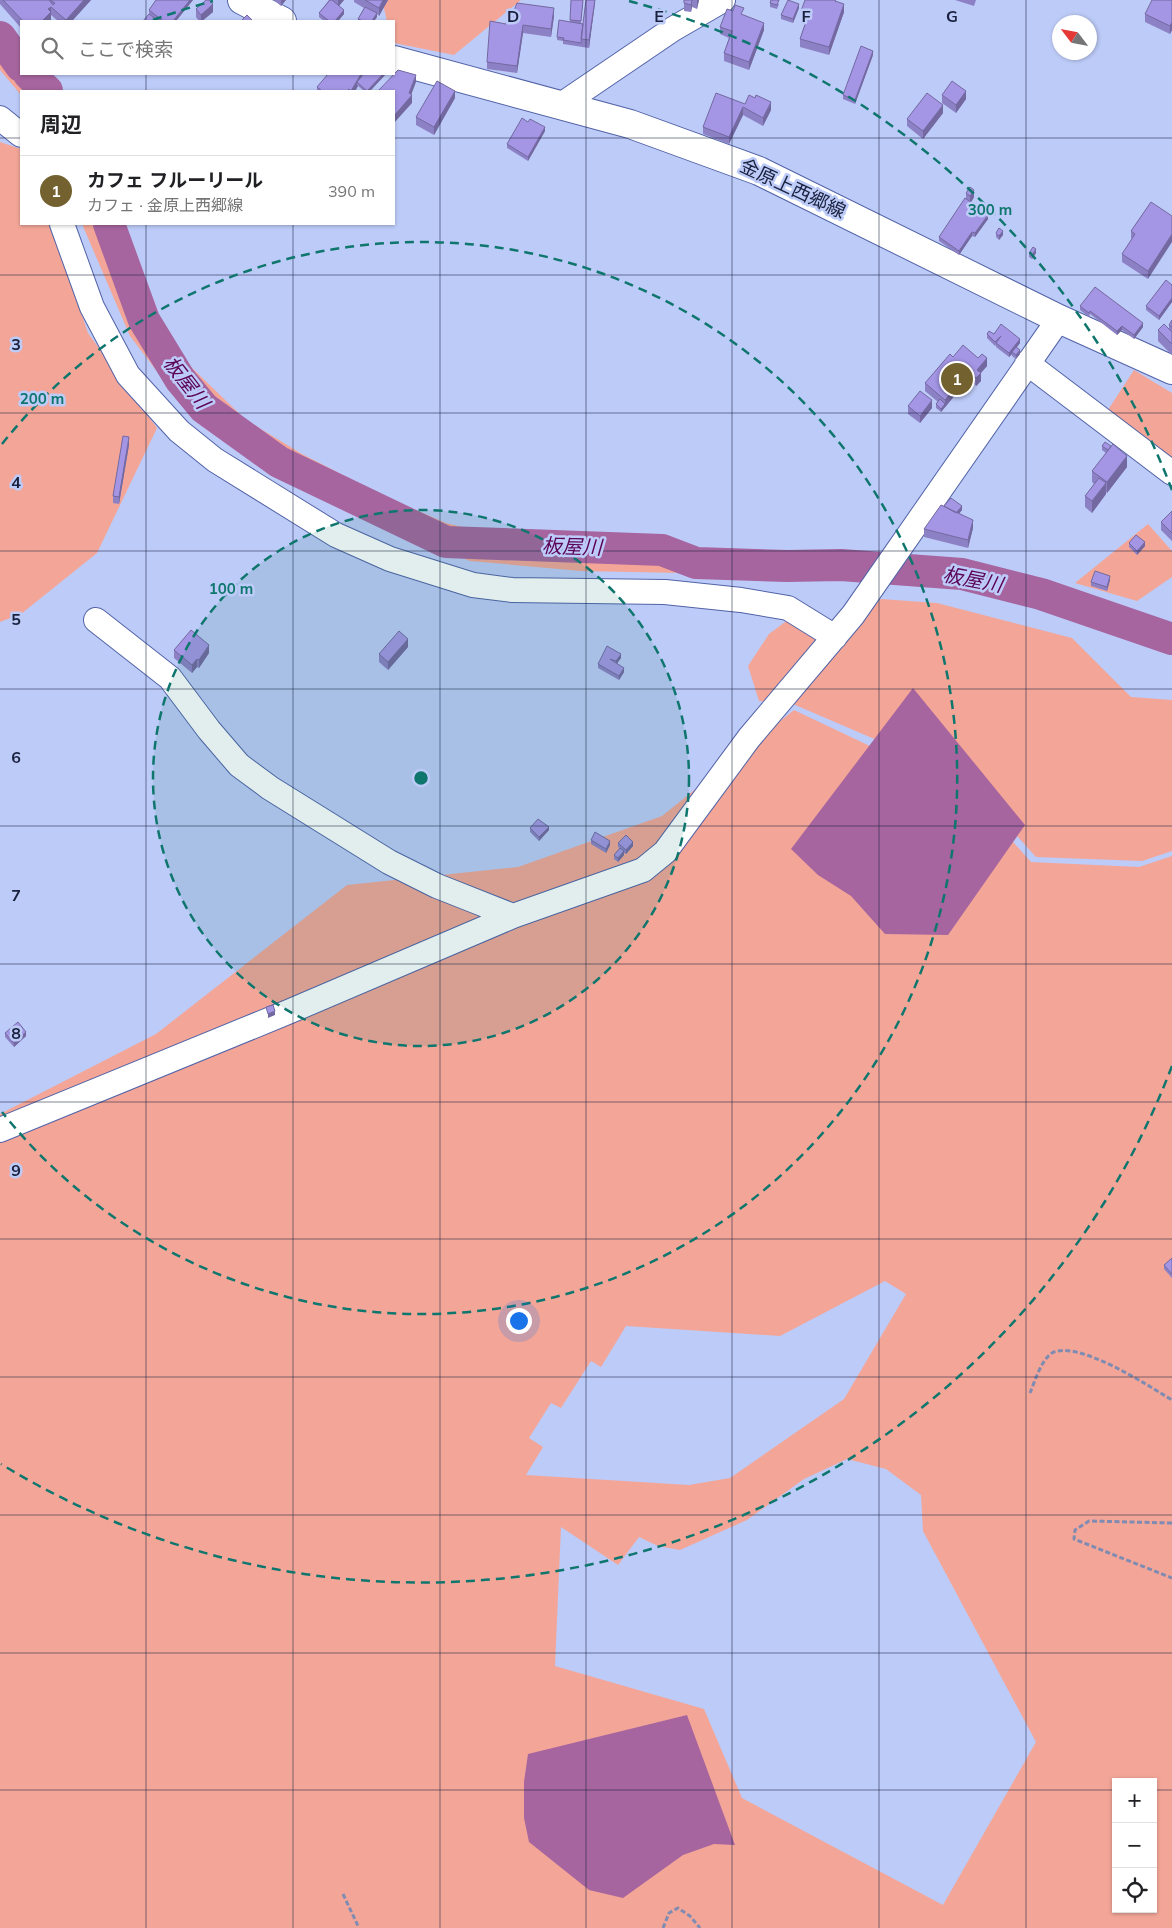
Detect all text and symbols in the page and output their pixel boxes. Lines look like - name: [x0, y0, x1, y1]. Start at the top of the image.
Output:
- text: D: [507, 6, 519, 26]
- text: E: [654, 6, 664, 26]
- text: F: [801, 6, 811, 26]
- text: G: [946, 6, 958, 26]
- north arrow: [1052, 15, 1097, 60]
- search box: [20, 20, 395, 75]
- icon: search: [38, 34, 66, 62]
- text: ここで検索: [78, 37, 173, 61]
- text: 周辺: [40, 111, 82, 137]
- street label: 金原上西郷線: [736, 153, 850, 223]
- text: カフェ フルーリール: [87, 168, 263, 192]
- text: 1: [51, 181, 61, 201]
- text: 390 m: [328, 181, 375, 201]
- text: カフェ · 金原上西郷線: [87, 195, 243, 215]
- text: 300 m: [968, 200, 1012, 219]
- text: 3: [11, 334, 21, 354]
- water label: 板屋川: [159, 351, 217, 415]
- pin: 1: [941, 360, 973, 398]
- text: 200 m: [20, 389, 64, 408]
- text: 4: [11, 472, 21, 492]
- water label: 板屋川: [542, 532, 604, 560]
- water label: 板屋川: [941, 561, 1007, 597]
- text: 100 m: [209, 579, 253, 598]
- text: 5: [11, 609, 21, 629]
- text: 6: [11, 747, 21, 767]
- centre of rings: [412, 769, 430, 787]
- text: 7: [11, 885, 21, 905]
- text: 8: [11, 1023, 21, 1043]
- text: 9: [11, 1160, 21, 1180]
- your location: [506, 1308, 532, 1334]
- map controls: [1112, 1778, 1157, 1913]
- button: +: [1112, 1778, 1157, 1823]
- button: −: [1112, 1823, 1157, 1868]
- button: locate: [1112, 1868, 1157, 1913]

